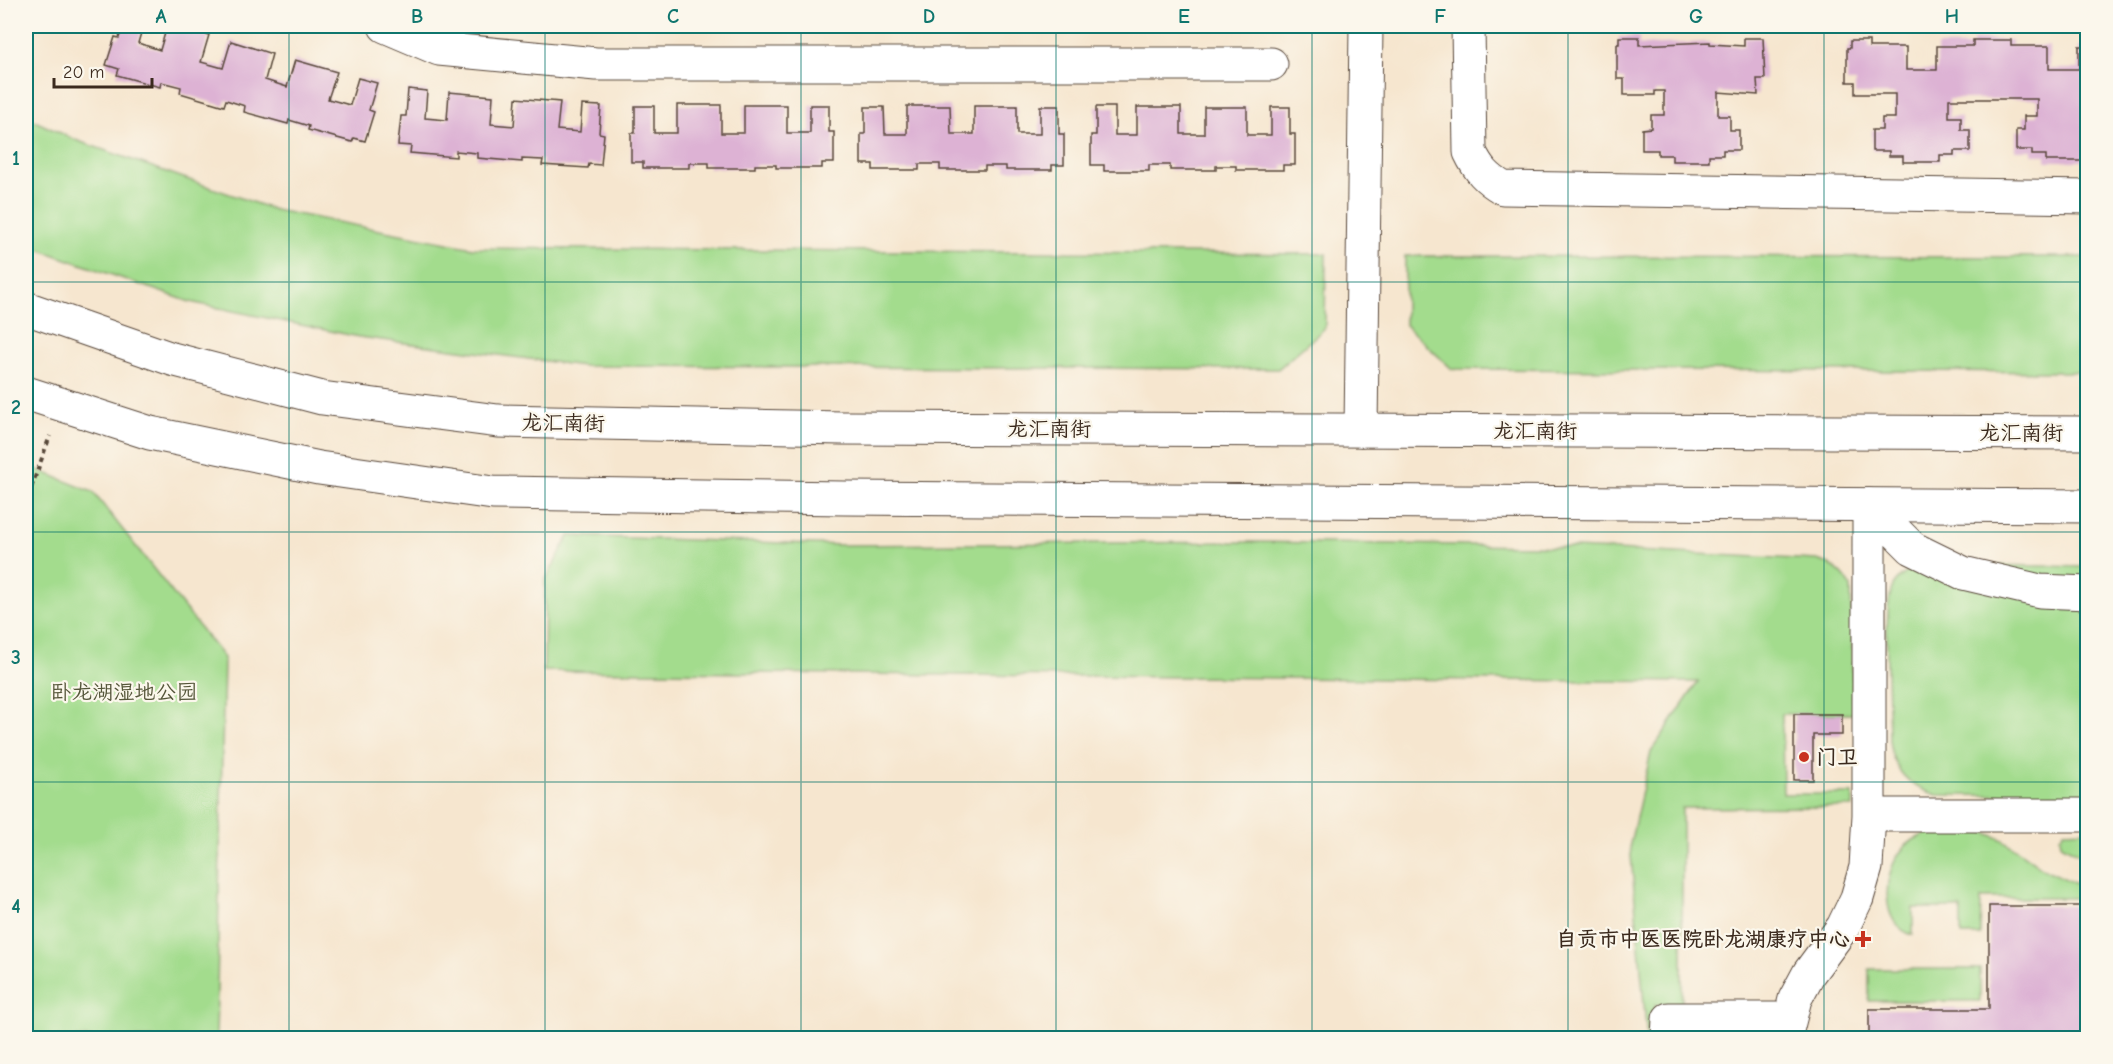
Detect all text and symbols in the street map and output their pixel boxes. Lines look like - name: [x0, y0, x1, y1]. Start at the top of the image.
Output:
- text: A: [155, 5, 167, 28]
- text: B: [411, 5, 423, 28]
- text: C: [667, 5, 679, 28]
- text: D: [923, 5, 935, 28]
- text: E: [1178, 5, 1190, 28]
- text: F: [1434, 5, 1446, 28]
- text: G: [1689, 5, 1703, 28]
- text: H: [1945, 5, 1959, 28]
- scale bar: [54, 51, 152, 89]
- text: 20 m: [63, 62, 104, 83]
- text: 1: [12, 147, 20, 170]
- text: 2: [11, 396, 21, 419]
- street label: 龙汇南街: [521, 410, 605, 436]
- street label: 龙汇南街: [1007, 417, 1091, 441]
- street label: 龙汇南街: [1493, 419, 1577, 443]
- street label: 龙汇南街: [1979, 421, 2063, 445]
- text: 3: [11, 646, 21, 669]
- park label: 卧龙湖湿地公园: [51, 680, 198, 704]
- place label: 门卫: [1816, 745, 1858, 769]
- marker: 门卫: [1797, 750, 1811, 764]
- text: 4: [11, 895, 21, 918]
- place label: 自贡市中医医院卧龙湖康疗中心: [1556, 927, 1850, 951]
- marker: 自贡市中医医院卧龙湖康疗中心: [1854, 930, 1872, 948]

